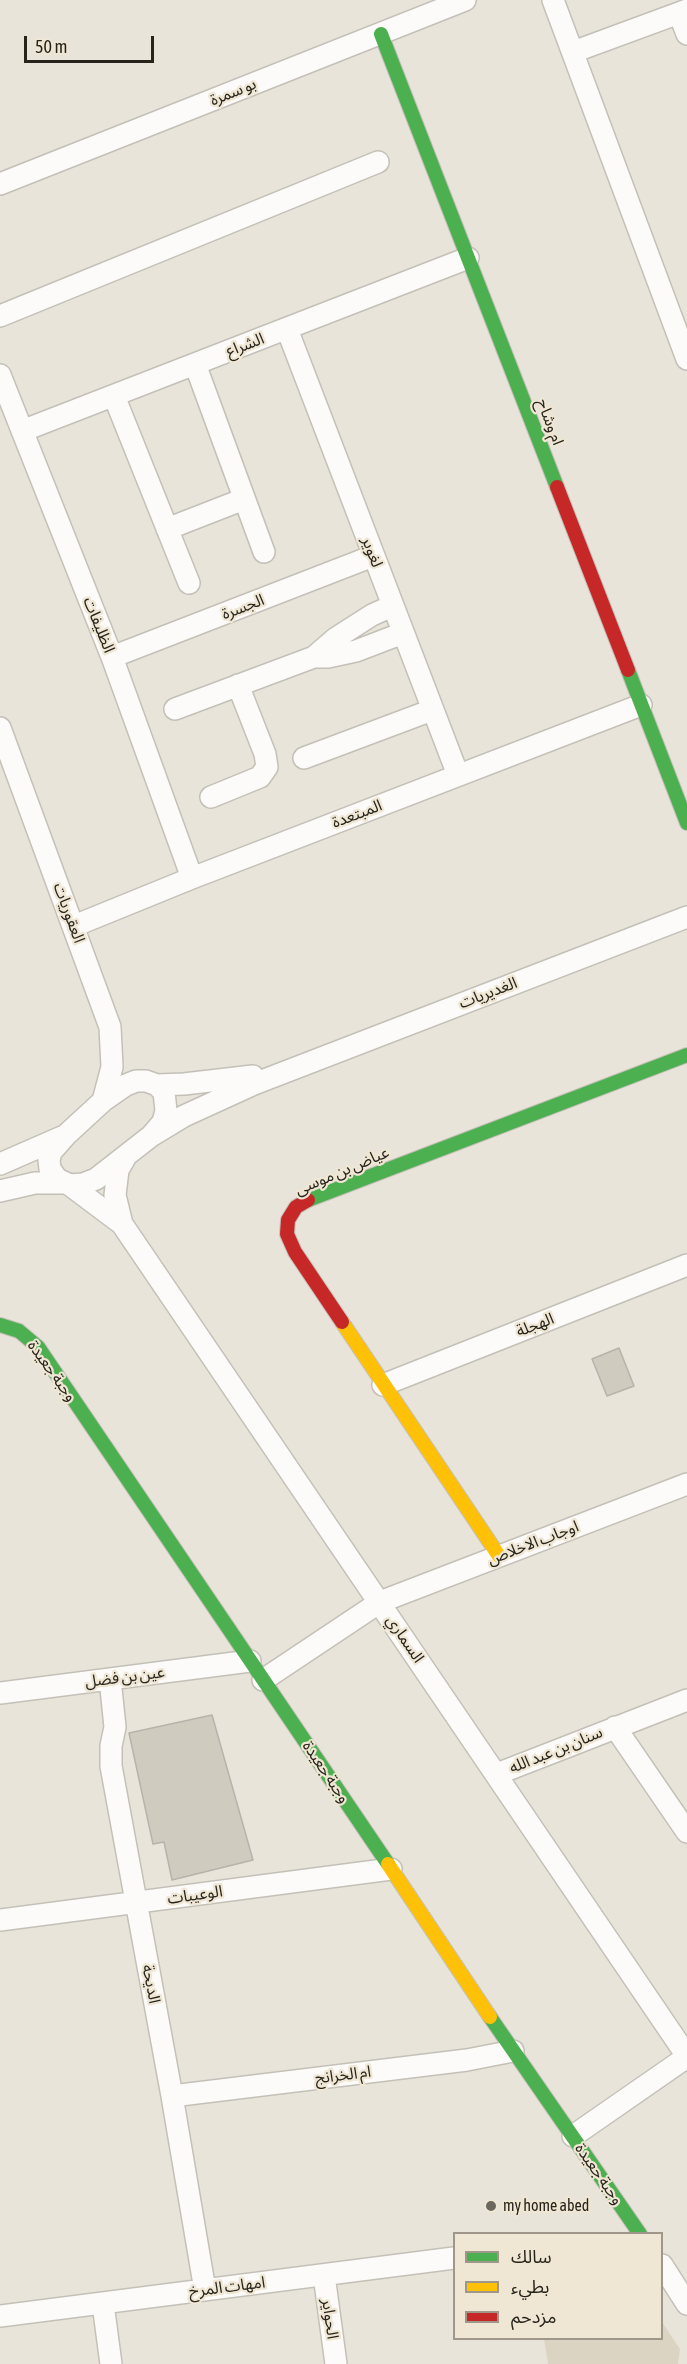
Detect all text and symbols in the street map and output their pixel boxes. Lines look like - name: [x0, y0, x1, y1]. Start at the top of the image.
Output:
- scale bar: [27, 24, 158, 62]
- text: 50 m: [35, 36, 67, 57]
- street label: بو سمرة: [207, 74, 259, 110]
- street label: الشراع: [223, 329, 267, 361]
- street label: ام وشاح: [532, 396, 568, 448]
- street label: لغوير: [357, 534, 387, 570]
- street label: الجسرة: [219, 590, 267, 624]
- street label: الظليفات: [79, 594, 119, 656]
- street label: المبتعدة: [329, 796, 385, 832]
- street label: العقوريات: [49, 880, 89, 946]
- street label: الغديريات: [456, 973, 520, 1013]
- street label: عياض بن موسى: [292, 1143, 392, 1199]
- street label: الهجلة: [513, 1309, 557, 1341]
- street label: وجبة جعيدة: [23, 1337, 81, 1405]
- street label: اوجاب الاخلاص: [485, 1517, 581, 1569]
- street label: السماري: [382, 1611, 428, 1667]
- street label: عين بن فضل: [84, 1663, 166, 1691]
- street label: سنان بن عبد الله: [507, 1723, 605, 1777]
- street label: وجبة جعيدة: [298, 1737, 354, 1807]
- street label: الوعيبات: [166, 1882, 224, 1908]
- street label: الديحة: [138, 1963, 164, 2005]
- street label: ام الخرانج: [314, 2062, 372, 2088]
- street label: وجبة جعيدة: [571, 2140, 627, 2208]
- place label: my home abed: [503, 2196, 589, 2216]
- marker: my home abed: [484, 2199, 498, 2213]
- legend: [453, 2232, 663, 2340]
- text: سالك: [511, 2246, 552, 2267]
- street label: امهات المرخ: [188, 2273, 266, 2301]
- text: بطيء: [511, 2276, 549, 2297]
- street label: الحواير: [318, 2298, 342, 2340]
- text: مزدحم: [511, 2306, 556, 2327]

